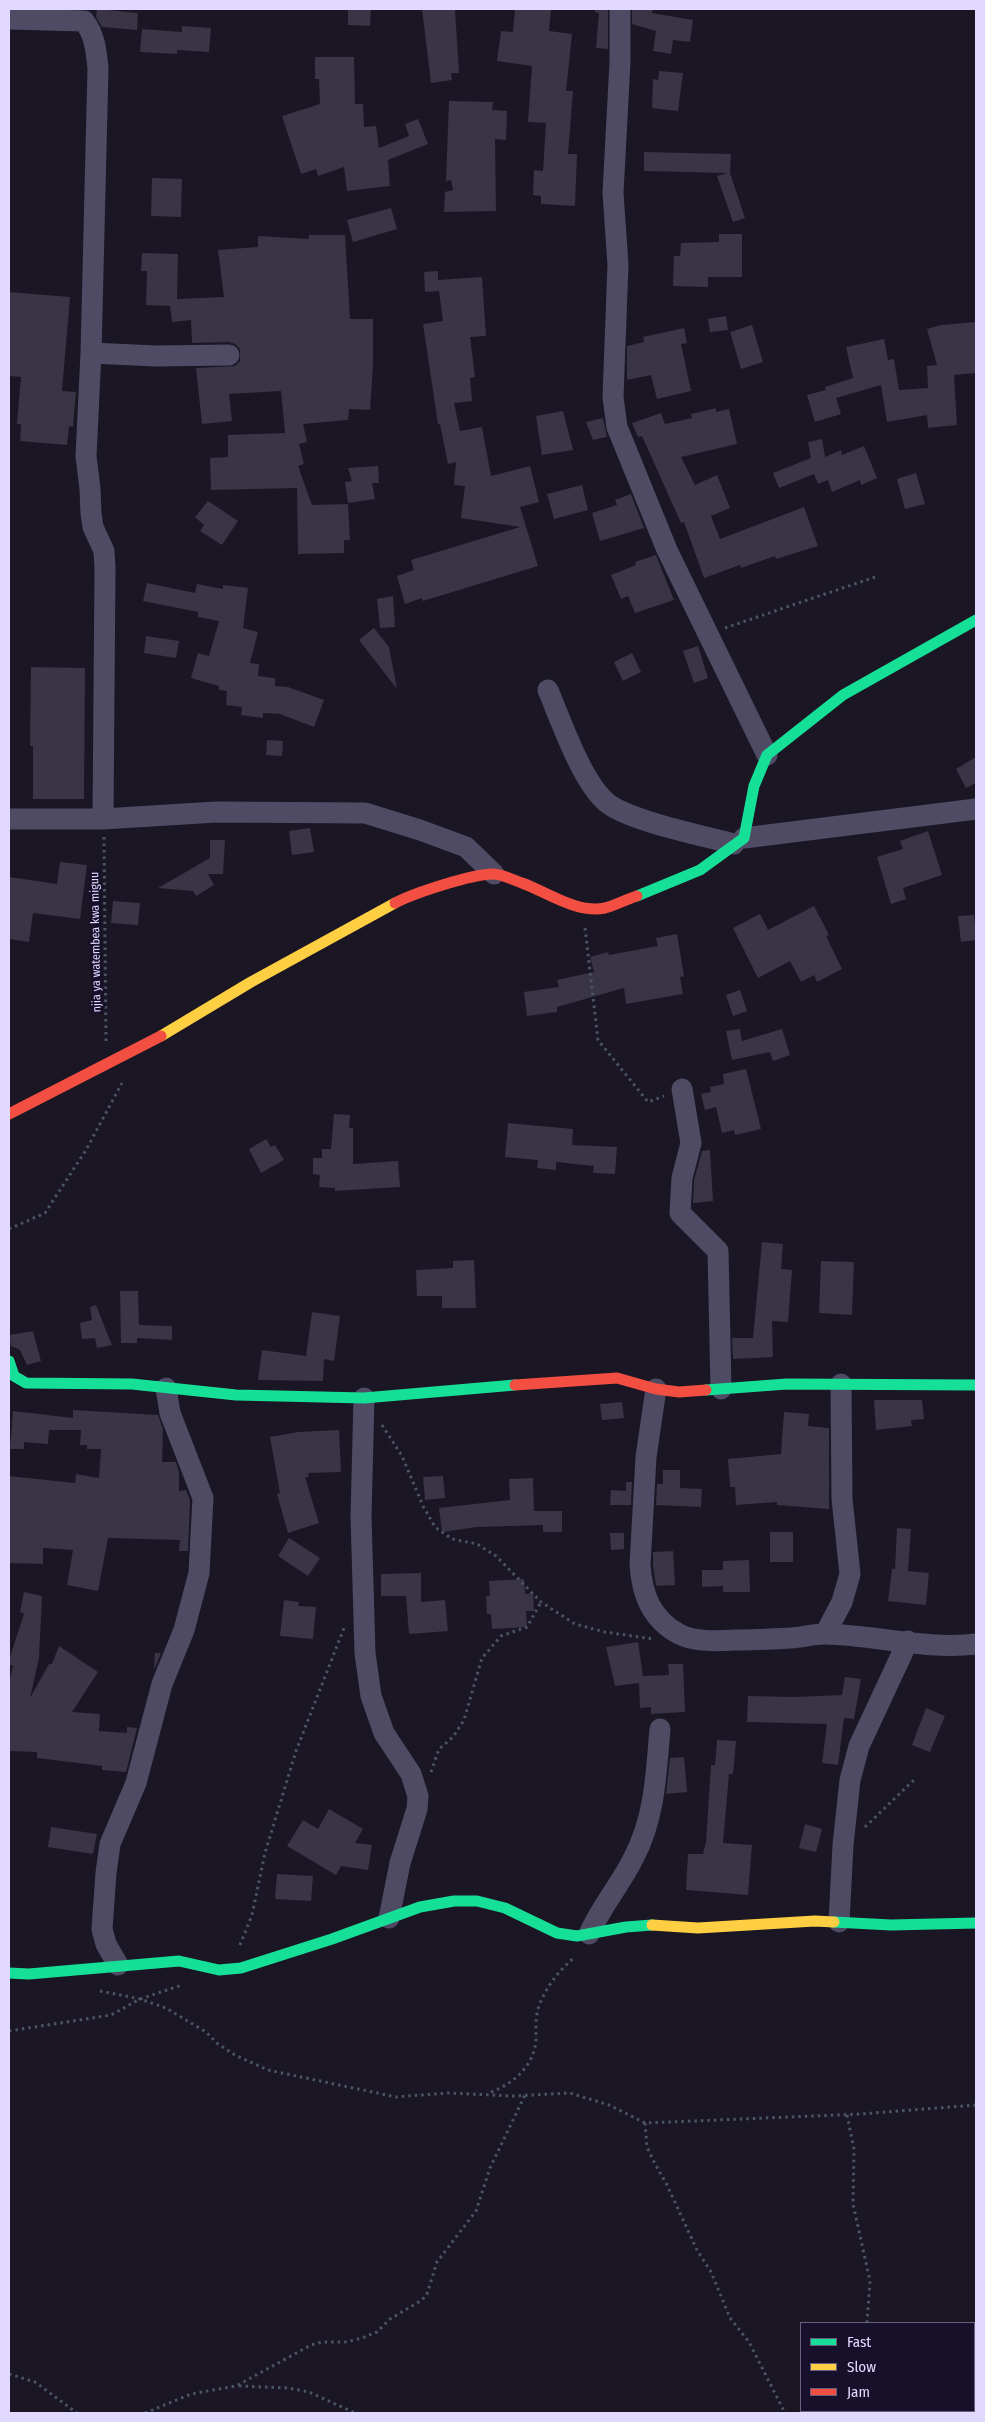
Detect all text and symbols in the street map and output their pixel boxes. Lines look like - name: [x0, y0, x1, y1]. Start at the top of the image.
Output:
- street label: njia ya watembea kwa miguu: [88, 872, 104, 1012]
- legend: [800, 2322, 975, 2412]
- text: Fast: [847, 2333, 871, 2351]
- text: Slow: [847, 2358, 876, 2376]
- text: Jam: [847, 2383, 870, 2401]

